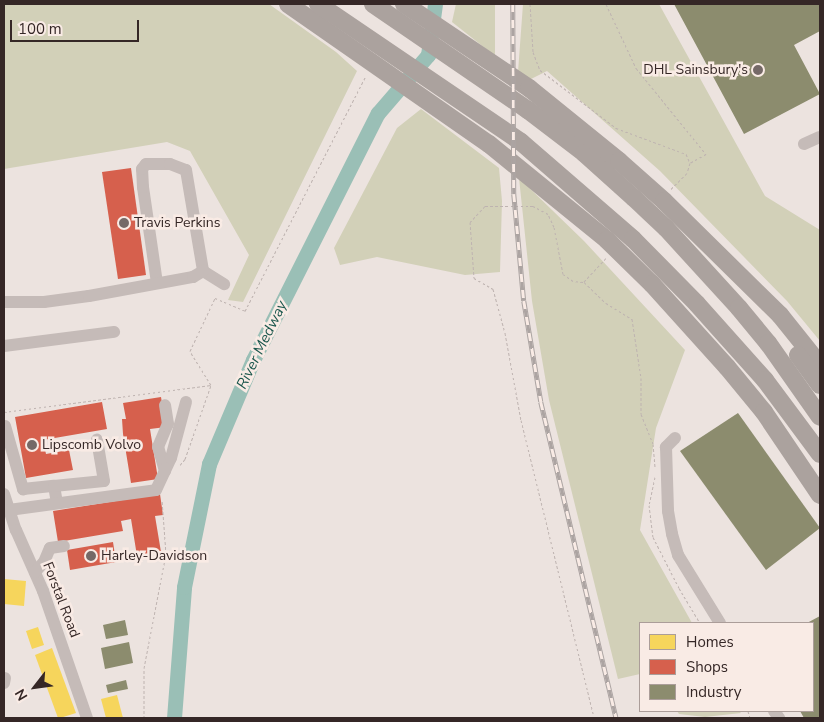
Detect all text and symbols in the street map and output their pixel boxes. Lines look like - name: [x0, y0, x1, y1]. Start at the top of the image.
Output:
- scale bar: [12, 10, 141, 42]
- text: 100 m: [18, 19, 62, 39]
- place label: DHL Sainsbury's: [643, 62, 748, 78]
- marker: DHL Sainsbury's: [752, 64, 764, 76]
- place label: Travis Perkins: [134, 215, 220, 231]
- marker: Travis Perkins: [118, 217, 130, 229]
- water label: River Medway: [233, 298, 291, 392]
- place label: Lipscomb Volvo: [42, 437, 141, 453]
- marker: Lipscomb Volvo: [26, 439, 38, 451]
- place label: Harley-Davidson: [101, 548, 207, 564]
- marker: Harley-Davidson: [85, 550, 97, 562]
- street label: Forstal Road: [39, 560, 83, 640]
- legend: [639, 622, 814, 712]
- text: Homes: [686, 632, 734, 652]
- text: Shops: [686, 657, 728, 677]
- north arrow: [10, 662, 60, 712]
- text: Industry: [686, 682, 741, 702]
- text: N: [11, 685, 32, 704]

